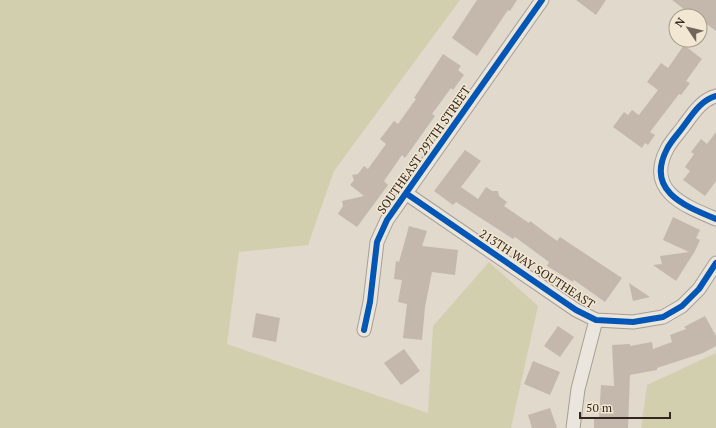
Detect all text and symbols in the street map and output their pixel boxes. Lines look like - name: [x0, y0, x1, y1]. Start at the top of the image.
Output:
- north arrow: [668, 8, 708, 48]
- text: N: [672, 14, 688, 30]
- street label: SOUTHEAST 297TH STREET: [374, 82, 474, 217]
- street label: 213TH WAY SOUTHEAST: [477, 226, 598, 312]
- scale bar: [580, 394, 670, 420]
- text: 50 m: [586, 400, 613, 415]

